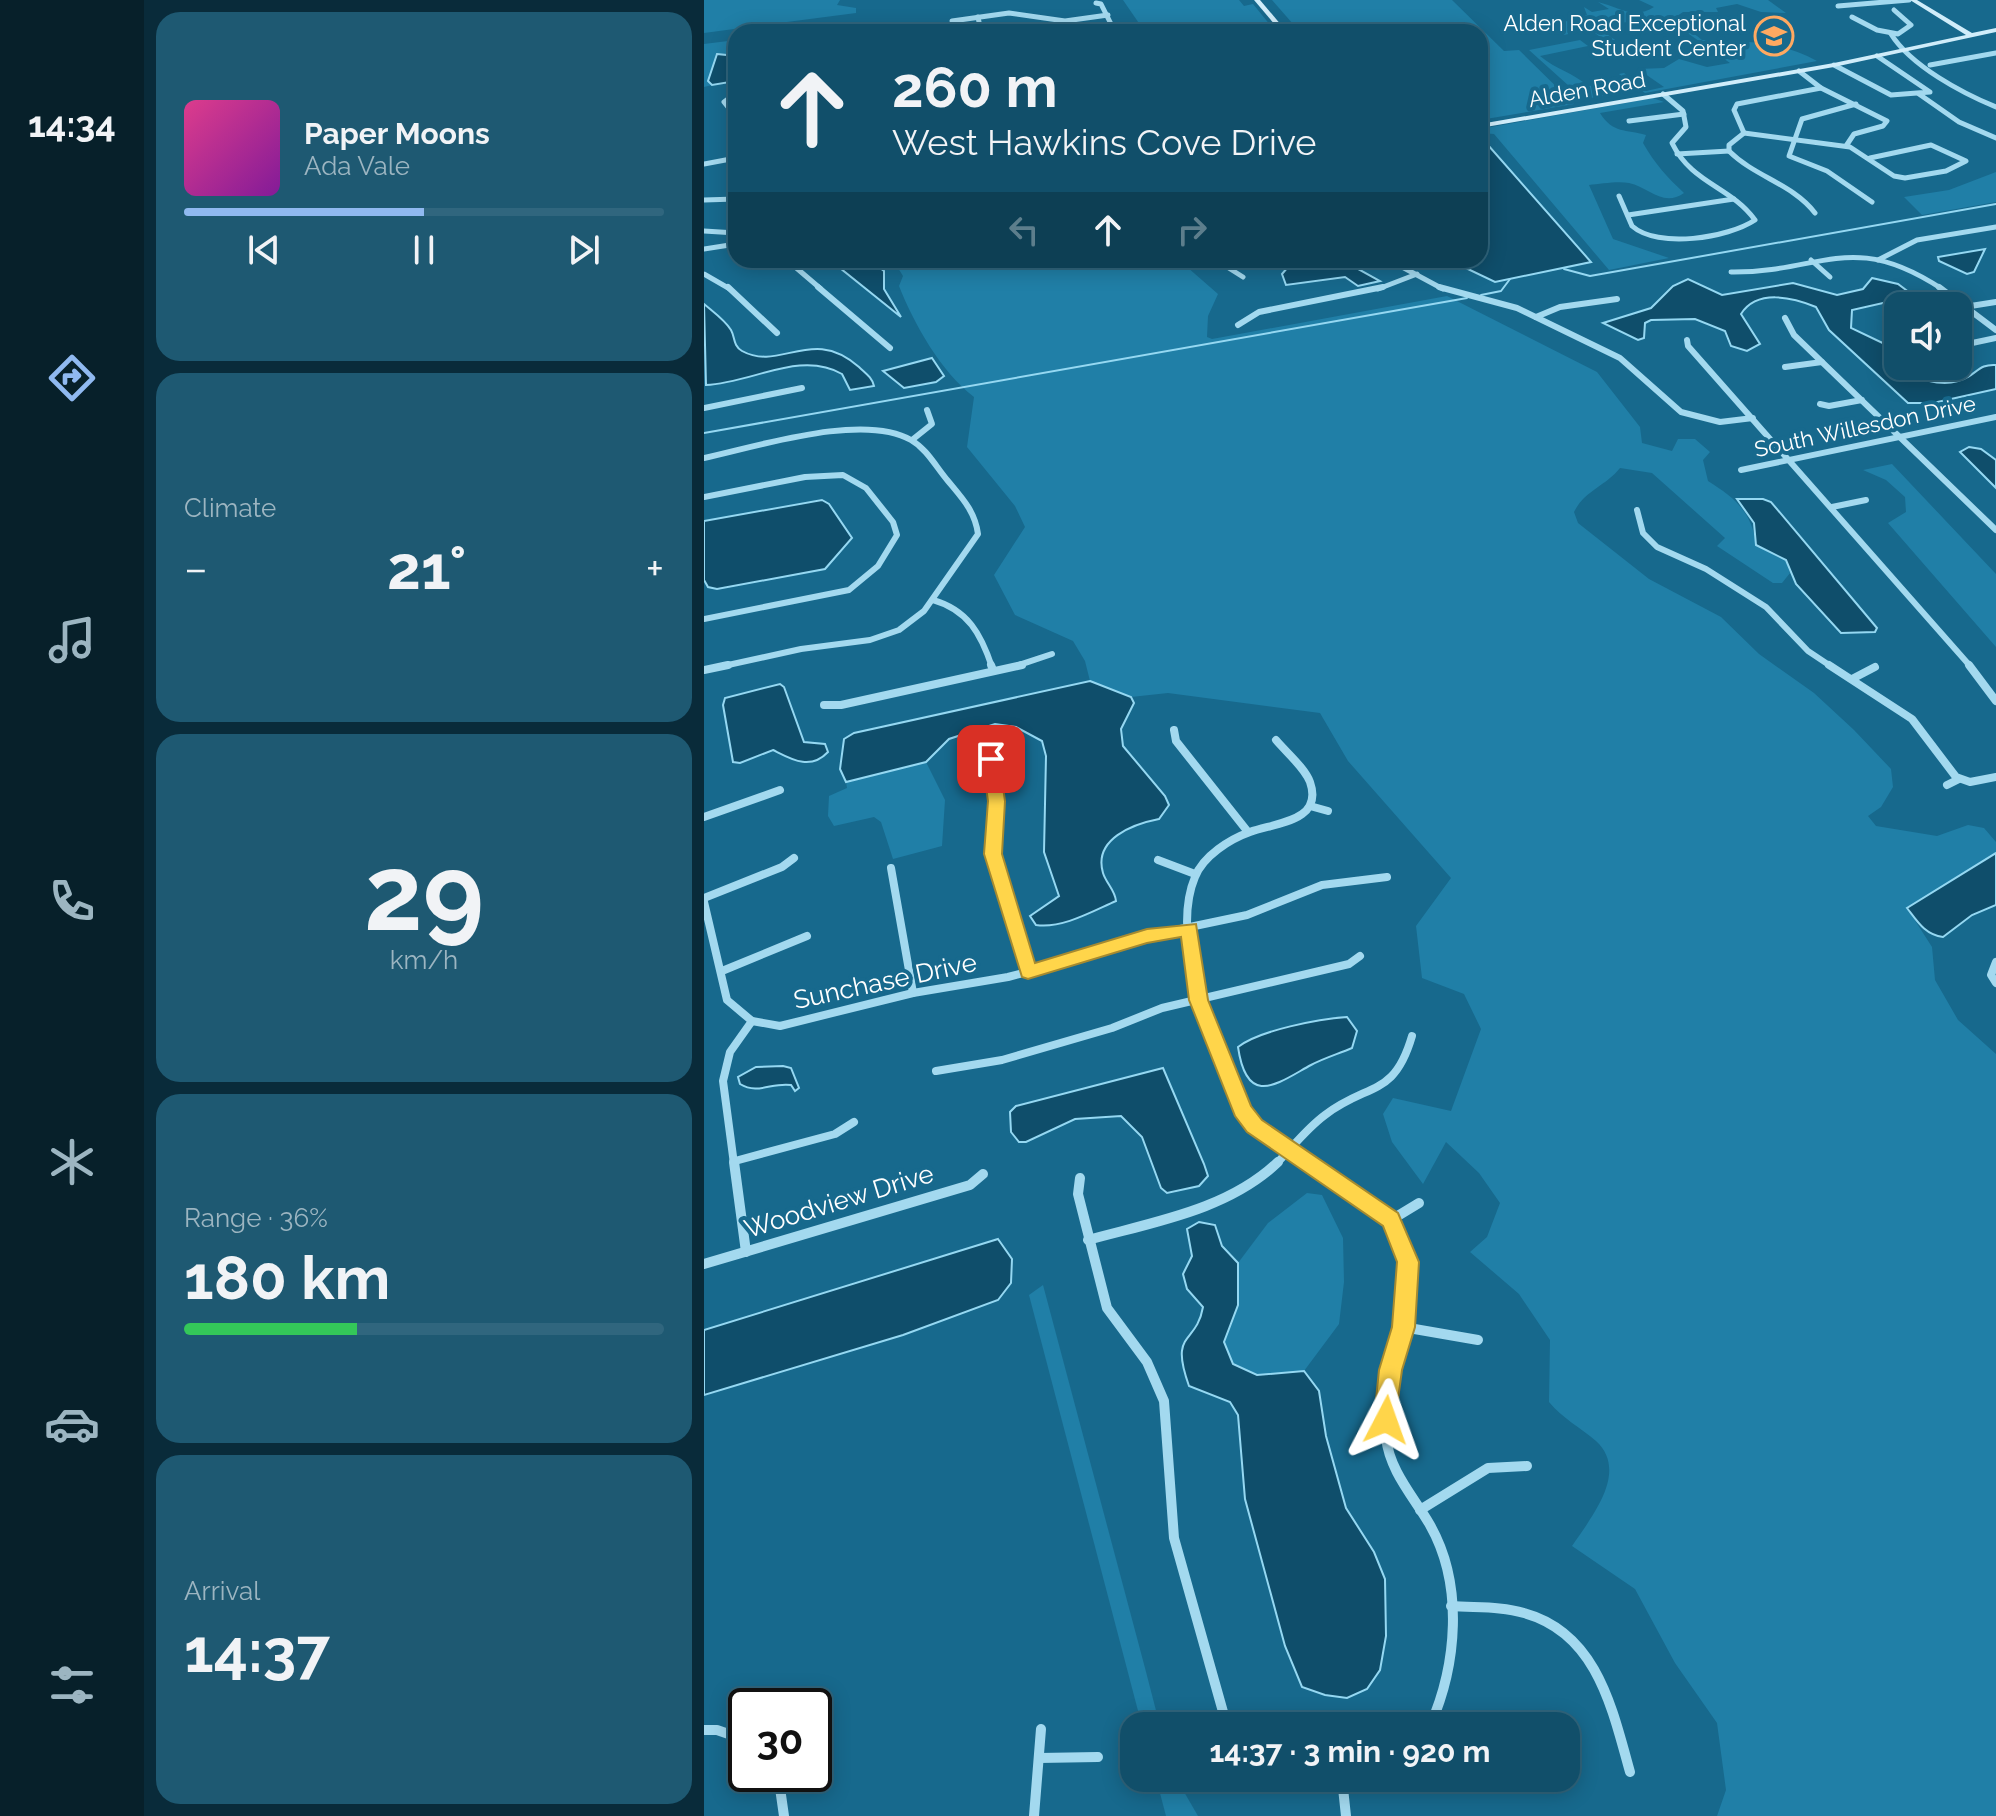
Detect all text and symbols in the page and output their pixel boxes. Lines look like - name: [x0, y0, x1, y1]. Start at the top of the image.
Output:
- place label: Alden Road Exceptional Student Center: [1503, 10, 1746, 61]
- school or university icon: Alden Road Exceptional Student Center: [1753, 15, 1795, 57]
- text: 260 m: [892, 54, 1058, 120]
- icon: ahead: [760, 56, 864, 160]
- street label: Alden Road: [1526, 66, 1648, 112]
- text: 14:34: [28, 103, 116, 145]
- text: Paper Moons: [304, 116, 490, 151]
- text: West Hawkins Cove Drive: [892, 121, 1316, 163]
- text: Ada Vale: [304, 151, 410, 181]
- icon: left: [1002, 208, 1046, 252]
- icon: ahead: [1086, 208, 1130, 252]
- icon: right: [1170, 208, 1214, 252]
- icon: previous: [242, 228, 286, 272]
- icon: pause: [402, 228, 446, 272]
- icon: next: [562, 228, 606, 272]
- map controls: [1884, 292, 1972, 380]
- button: sound: [1884, 292, 1972, 380]
- icon: directions: [44, 350, 100, 406]
- street label: South Willesdon Drive: [1752, 390, 1978, 462]
- text: Climate: [184, 493, 276, 523]
- text: 21°: [387, 533, 466, 603]
- text: −: [184, 543, 208, 594]
- text: +: [646, 543, 664, 594]
- icon: music: [44, 612, 100, 668]
- pin: [957, 725, 1025, 793]
- icon: arrive: [969, 737, 1013, 781]
- text: 29: [364, 832, 484, 954]
- icon: phone: [44, 873, 100, 929]
- text: km/h: [390, 945, 458, 975]
- street label: Sunchase Drive: [791, 947, 979, 1015]
- icon: climate: [44, 1134, 100, 1190]
- street label: Woodview Drive: [741, 1158, 937, 1244]
- text: Range · 36%: [184, 1203, 328, 1233]
- text: 180 km: [184, 1243, 390, 1313]
- position arrow: [1344, 1378, 1428, 1462]
- icon: car: [44, 1396, 100, 1452]
- text: Arrival: [184, 1576, 260, 1606]
- text: 14:37: [184, 1616, 330, 1686]
- icon: filters: [44, 1657, 100, 1713]
- speed limit sign: 30: [728, 1688, 832, 1792]
- text: 14:37 · 3 min · 920 m: [1209, 1734, 1491, 1769]

